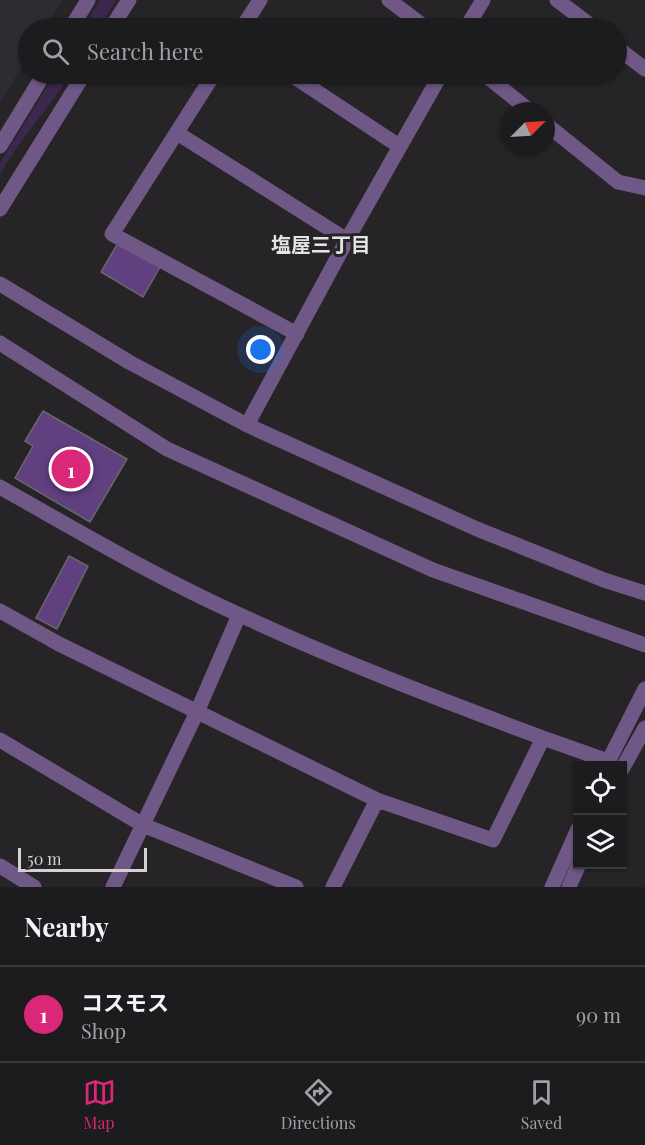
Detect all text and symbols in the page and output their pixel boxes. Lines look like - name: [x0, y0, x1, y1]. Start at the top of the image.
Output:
- search box: [18, 18, 627, 84]
- icon: search: [39, 35, 72, 68]
- text: Search here: [87, 36, 203, 66]
- north arrow: [501, 102, 555, 156]
- district label: 塩屋三丁目: [271, 230, 371, 257]
- your location: [246, 335, 275, 364]
- pin: 1: [52, 446, 90, 492]
- map controls: [573, 761, 627, 869]
- button: locate: [573, 761, 627, 815]
- button: layers: [573, 815, 627, 869]
- scale bar: [18, 845, 147, 872]
- text: 50 m: [27, 848, 61, 869]
- text: Nearby: [24, 909, 109, 944]
- text: コスモス: [81, 987, 169, 1017]
- text: 1: [40, 1001, 47, 1028]
- text: 90 m: [576, 1001, 621, 1028]
- text: Shop: [81, 1017, 126, 1044]
- tab: Map: [83, 1076, 116, 1133]
- tab: Directions: [281, 1076, 356, 1133]
- tab: Saved: [521, 1076, 562, 1133]

